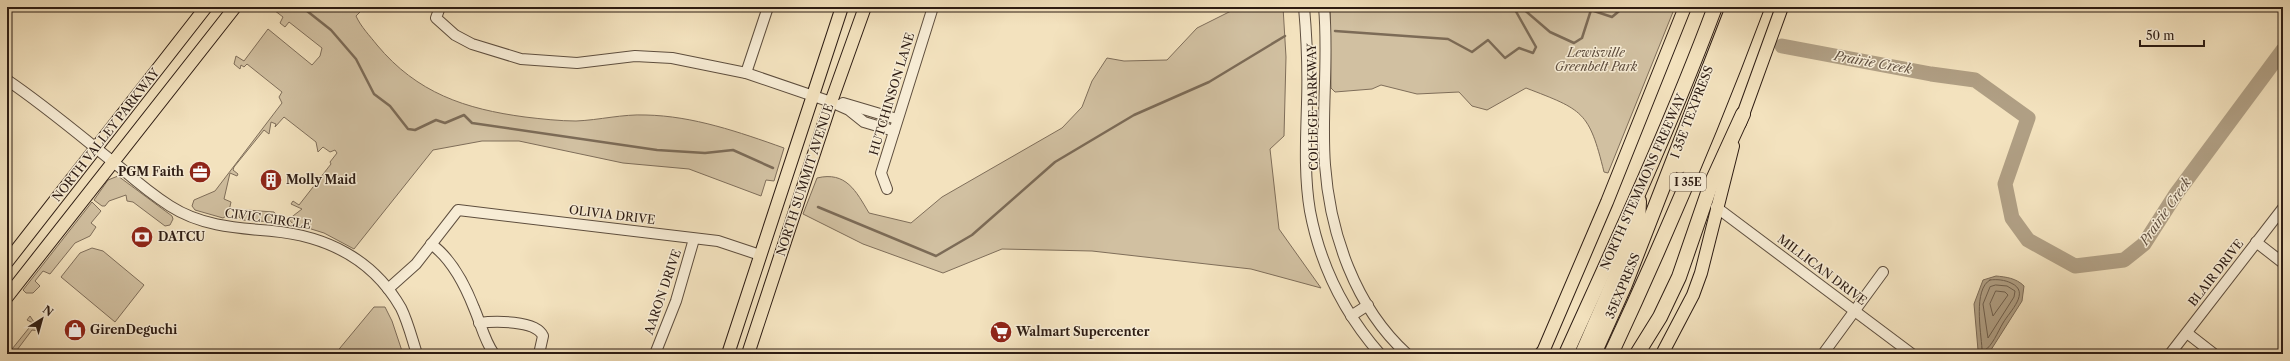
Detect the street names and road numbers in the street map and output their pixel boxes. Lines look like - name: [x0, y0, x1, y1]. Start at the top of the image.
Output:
- street label: HUTCHINSON LANE: [866, 31, 917, 157]
- street label: COLLEGE PARKWAY: [1304, 43, 1321, 171]
- street label: I 35E TEXPRESS: [1667, 63, 1716, 160]
- street label: NORTH VALLEY PARKWAY: [49, 65, 163, 204]
- street label: NORTH STEMMONS FREEWAY: [1597, 91, 1688, 272]
- street label: NORTH SUMMIT AVENUE: [773, 102, 836, 258]
- road number: I 35E: [1670, 173, 1706, 191]
- street label: OLIVIA DRIVE: [568, 202, 656, 227]
- street label: CIVIC CIRCLE: [224, 205, 312, 232]
- street label: MILLICAN DRIVE: [1775, 231, 1870, 308]
- street label: BLAIR DRIVE: [2185, 236, 2246, 309]
- street label: AARON DRIVE: [641, 247, 684, 337]
- street label: 35EXPRESS: [1602, 251, 1643, 321]

